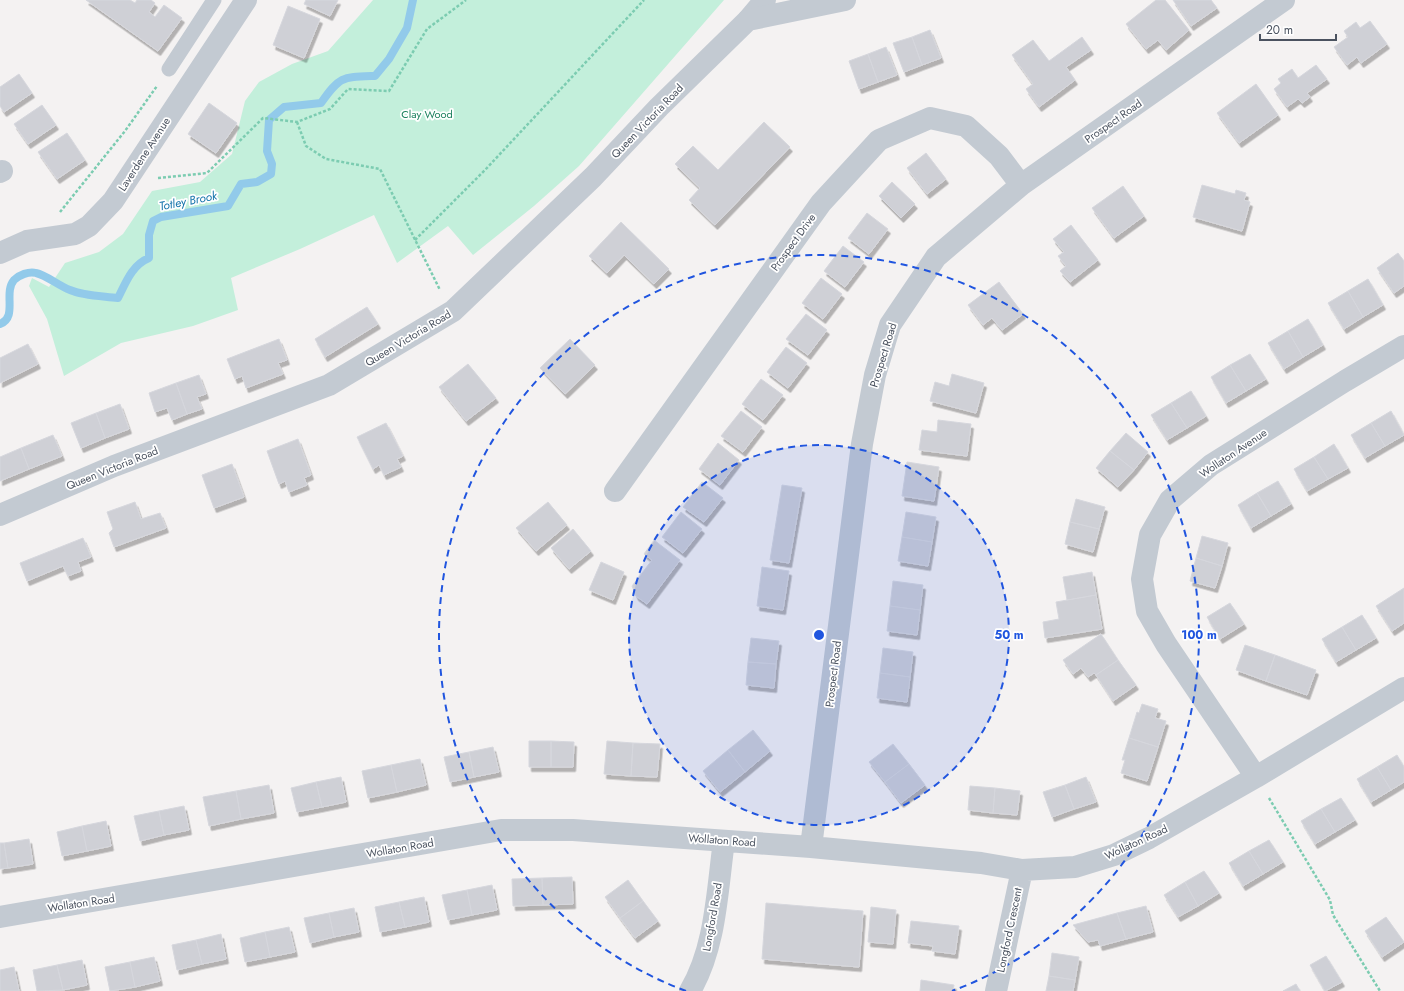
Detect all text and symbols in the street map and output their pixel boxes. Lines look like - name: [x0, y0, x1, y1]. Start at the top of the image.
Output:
- scale bar: [1260, 16, 1336, 42]
- text: 20 m: [1266, 21, 1293, 39]
- street label: Queen Victoria Road: [607, 80, 687, 162]
- street label: Prospect Road: [1081, 95, 1145, 147]
- park label: Clay Wood: [401, 106, 453, 122]
- street label: Laverdene Avenue: [114, 114, 174, 194]
- water label: Totley Brook: [157, 186, 219, 215]
- street label: Prospect Drive: [767, 210, 819, 274]
- street label: Queen Victoria Road: [362, 306, 454, 370]
- street label: Prospect Road: [866, 321, 900, 389]
- street label: Wollaton Avenue: [1196, 424, 1270, 482]
- street label: Queen Victoria Road: [64, 442, 160, 494]
- text: 50 m: [994, 626, 1024, 644]
- text: 100 m: [1181, 626, 1217, 644]
- centre of rings: [812, 628, 826, 642]
- street label: Prospect Road: [821, 640, 845, 708]
- street label: Wollaton Road: [1102, 820, 1170, 864]
- street label: Wollaton Road: [688, 830, 756, 850]
- street label: Wollaton Road: [365, 834, 435, 862]
- street label: Longford Road: [698, 882, 726, 952]
- street label: Longford Crescent: [992, 886, 1026, 974]
- street label: Wollaton Road: [46, 890, 116, 916]

